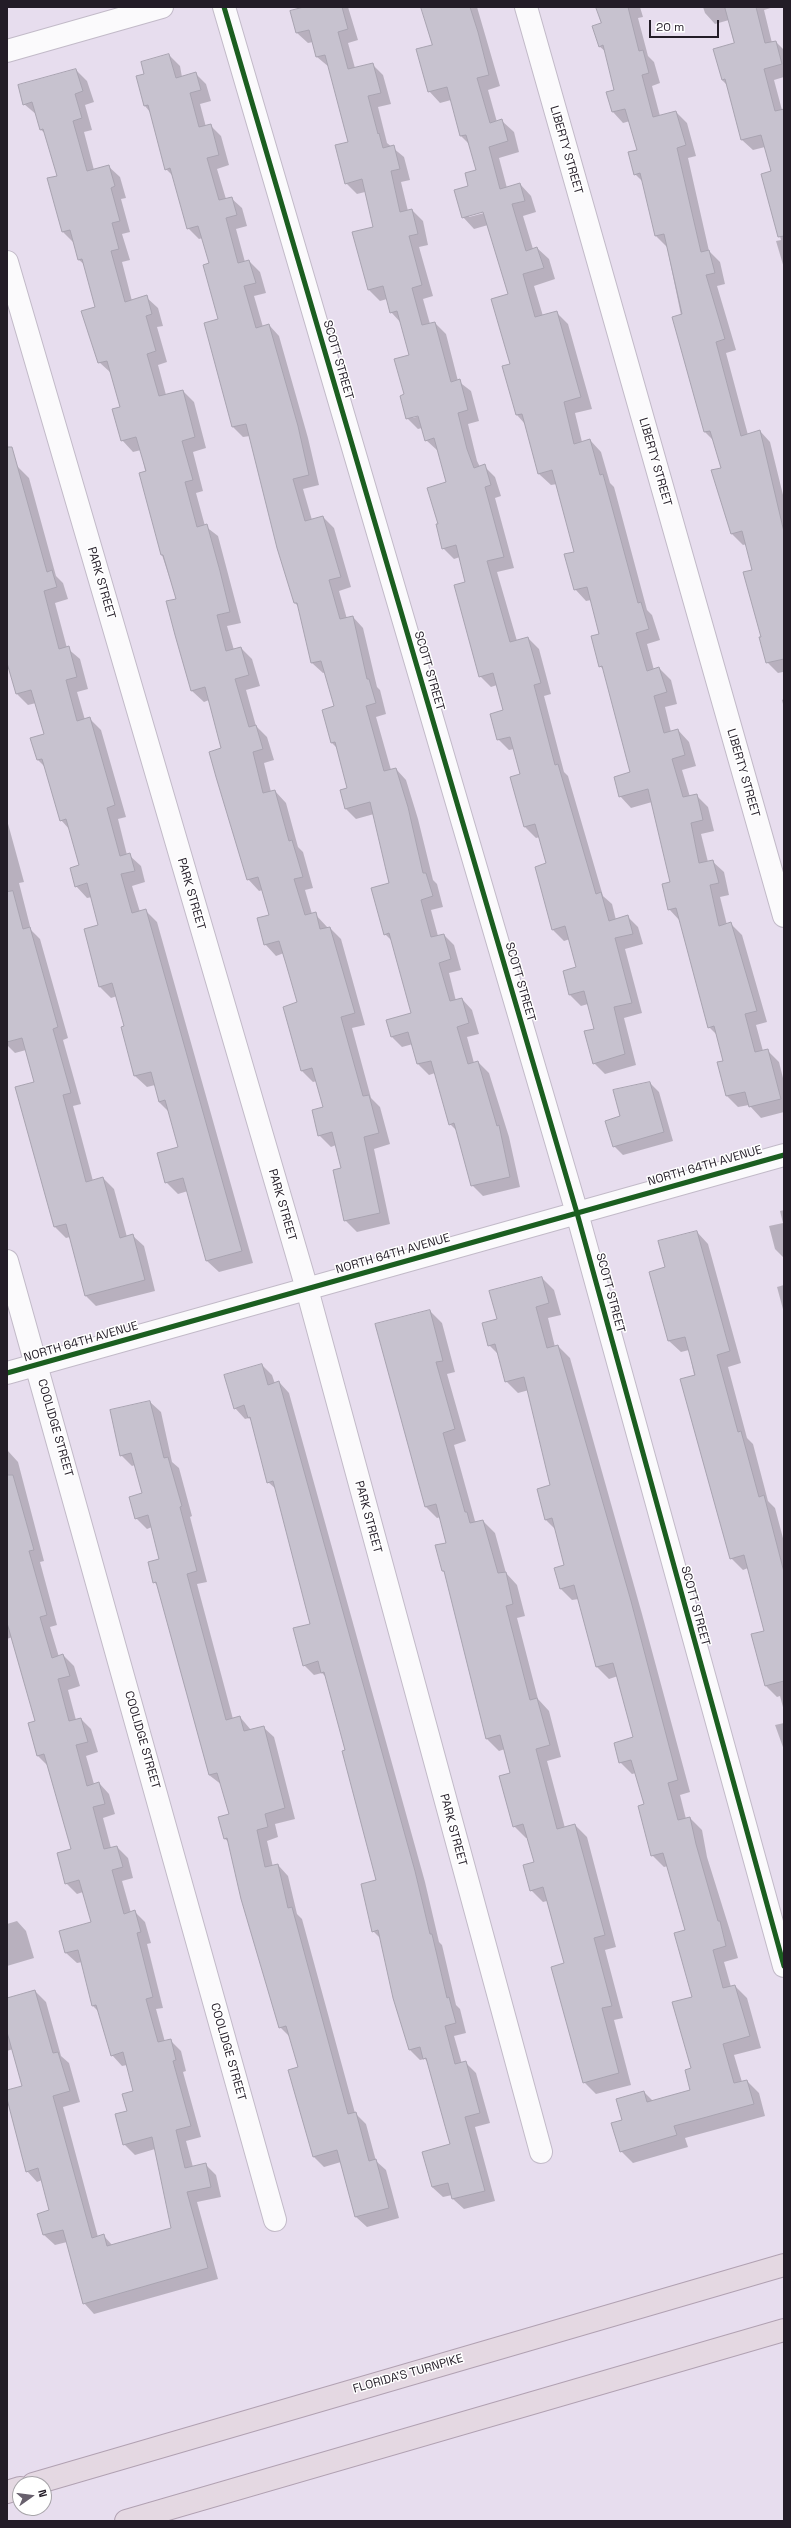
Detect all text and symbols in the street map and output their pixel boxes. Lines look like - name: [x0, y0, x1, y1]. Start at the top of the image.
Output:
- scale bar: [651, 12, 721, 38]
- text: 20 m: [656, 19, 684, 35]
- street label: LIBERTY STREET: [547, 104, 585, 196]
- street label: SCOTT STREET: [320, 319, 356, 401]
- street label: LIBERTY STREET: [636, 416, 674, 508]
- street label: PARK STREET: [84, 545, 118, 621]
- street label: SCOTT STREET: [411, 630, 447, 712]
- street label: LIBERTY STREET: [724, 727, 762, 819]
- street label: PARK STREET: [174, 856, 208, 932]
- street label: SCOTT STREET: [502, 941, 538, 1023]
- street label: NORTH 64TH AVENUE: [646, 1143, 764, 1189]
- street label: PARK STREET: [265, 1167, 299, 1243]
- street label: NORTH 64TH AVENUE: [334, 1231, 452, 1277]
- street label: SCOTT STREET: [592, 1251, 628, 1335]
- street label: NORTH 64TH AVENUE: [22, 1319, 140, 1365]
- street label: COOLIDGE STREET: [34, 1377, 76, 1479]
- street label: PARK STREET: [351, 1479, 385, 1555]
- street label: SCOTT STREET: [677, 1564, 713, 1648]
- street label: COOLIDGE STREET: [121, 1689, 163, 1791]
- street label: PARK STREET: [436, 1792, 470, 1868]
- street label: COOLIDGE STREET: [207, 2001, 249, 2103]
- street label: FLORIDA'S TURNPIKE: [351, 2351, 465, 2397]
- north arrow: [12, 2476, 52, 2516]
- text: N: [35, 2488, 50, 2499]

